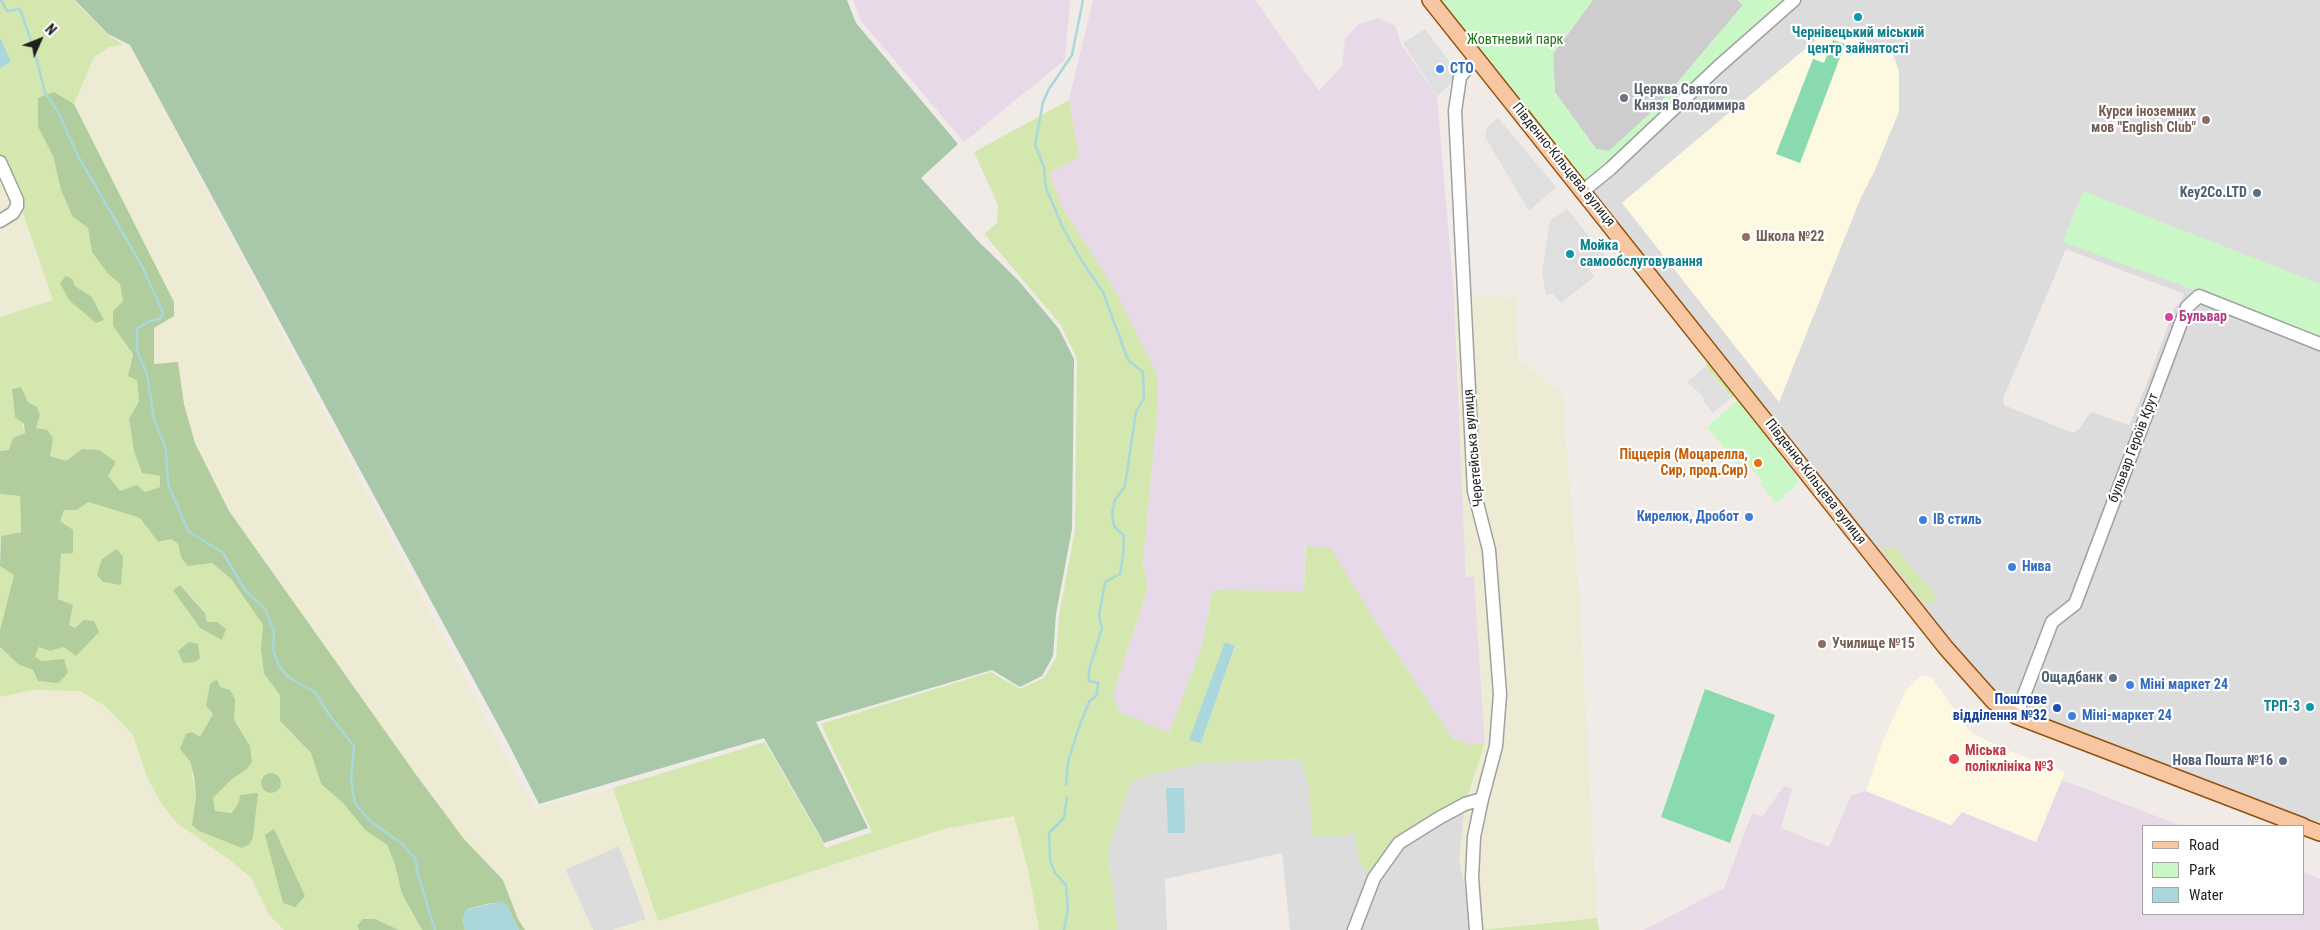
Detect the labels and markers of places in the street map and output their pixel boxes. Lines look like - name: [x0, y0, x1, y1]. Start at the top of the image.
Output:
- marker: Чернівецький міський центр зайнятості: [1852, 11, 1864, 23]
- place label: Чернівецький міський центр зайнятості: [1792, 25, 1924, 58]
- place label: СТО: [1450, 61, 1474, 77]
- marker: СТО: [1434, 63, 1446, 75]
- place label: Церква Святого Князя Володимира: [1634, 82, 1745, 114]
- marker: Церква Святого Князя Володимира: [1618, 92, 1630, 104]
- place label: Курси іноземних мов "English Club": [2091, 104, 2196, 136]
- marker: Курси іноземних мов "English Club": [2200, 114, 2212, 126]
- place label: Key2Co.LTD: [2180, 185, 2247, 201]
- marker: Key2Co.LTD: [2251, 187, 2263, 199]
- place label: Школа №22: [1756, 229, 1824, 245]
- marker: Школа №22: [1740, 231, 1752, 243]
- place label: Мойка самообслуговування: [1580, 238, 1703, 270]
- marker: Мойка самообслуговування: [1564, 248, 1576, 260]
- place label: Бульвар: [2179, 309, 2227, 325]
- marker: Бульвар: [2163, 311, 2175, 323]
- place label: Піццерія (Моцарелла, Сир, прод.Сир): [1619, 447, 1748, 480]
- marker: Піццерія (Моцарелла, Сир, прод.Сир): [1752, 457, 1764, 469]
- place label: Кирелюк, Дробот: [1637, 509, 1739, 525]
- marker: Кирелюк, Дробот: [1743, 511, 1755, 523]
- place label: ІВ стиль: [1933, 512, 1982, 528]
- marker: ІВ стиль: [1917, 514, 1929, 526]
- place label: Нива: [2022, 559, 2051, 575]
- marker: Нива: [2006, 561, 2018, 573]
- place label: Училище №15: [1832, 636, 1915, 652]
- marker: Училище №15: [1816, 638, 1828, 650]
- place label: Ощадбанк: [2041, 670, 2103, 686]
- marker: Ощадбанк: [2107, 672, 2119, 684]
- place label: Міні маркет 24: [2140, 677, 2228, 693]
- marker: Міні маркет 24: [2124, 679, 2136, 691]
- place label: Поштове відділення №32: [1953, 692, 2047, 724]
- place label: ТРП-3: [2264, 699, 2300, 715]
- marker: ТРП-3: [2304, 701, 2316, 713]
- marker: Поштове відділення №32: [2051, 702, 2063, 714]
- place label: Міні-маркет 24: [2082, 708, 2172, 724]
- marker: Міні-маркет 24: [2066, 710, 2078, 722]
- place label: Міська поліклініка №3: [1965, 743, 2054, 776]
- marker: Міська поліклініка №3: [1947, 752, 1961, 766]
- place label: Нова Пошта №16: [2173, 753, 2273, 769]
- marker: Нова Пошта №16: [2277, 755, 2289, 767]

